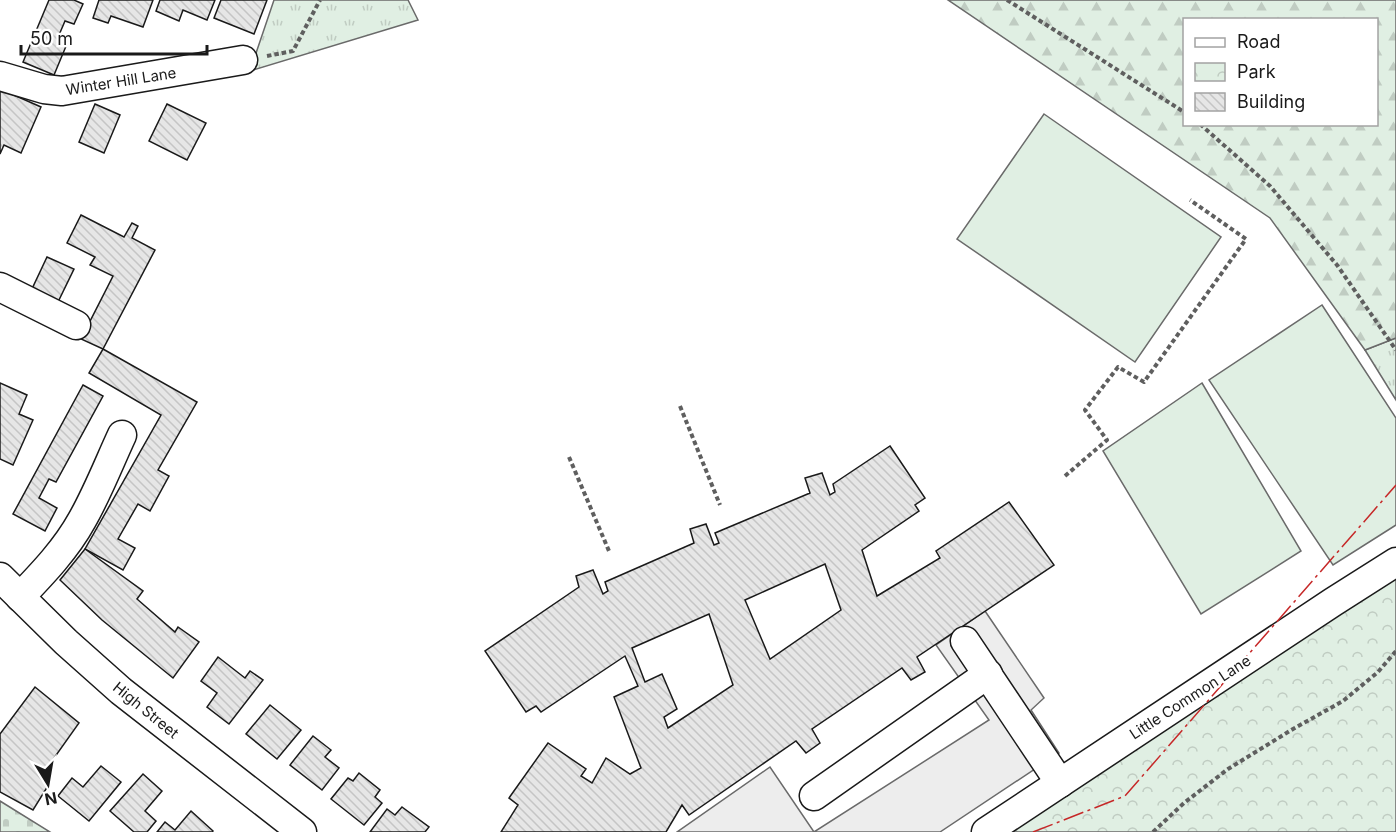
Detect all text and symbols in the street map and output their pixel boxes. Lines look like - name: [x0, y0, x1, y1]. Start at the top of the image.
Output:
- scale bar: [21, 18, 207, 56]
- legend: [1183, 18, 1378, 126]
- text: 50 m: [30, 28, 73, 49]
- text: Road: [1237, 31, 1280, 52]
- text: Park: [1237, 61, 1276, 82]
- street label: Winter Hill Lane: [64, 63, 178, 99]
- text: Building: [1237, 91, 1305, 112]
- street label: Little Common Lane: [1126, 651, 1254, 743]
- street label: High Street: [109, 678, 183, 742]
- north arrow: [18, 754, 78, 814]
- text: N: [43, 788, 59, 810]

